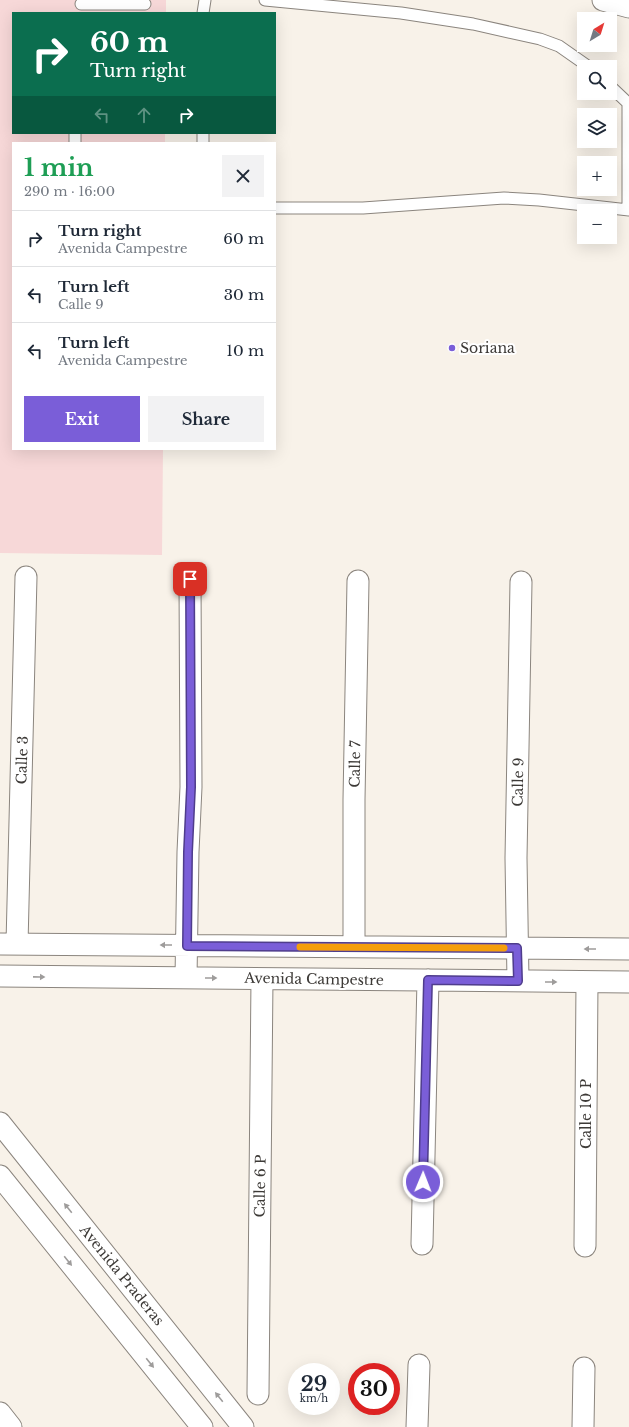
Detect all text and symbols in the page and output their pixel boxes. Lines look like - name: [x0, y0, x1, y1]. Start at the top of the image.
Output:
- north arrow: [577, 12, 617, 52]
- map controls: [577, 12, 617, 244]
- text: 60 m: [90, 25, 168, 60]
- icon: right: [24, 28, 76, 80]
- text: Turn right: [90, 60, 186, 82]
- button: search: [577, 60, 617, 100]
- icon: left: [91, 104, 113, 126]
- icon: ahead: [133, 104, 155, 126]
- icon: right: [175, 104, 197, 126]
- button: layers: [577, 108, 617, 148]
- text: 1 min: [24, 153, 94, 182]
- button: close: [222, 155, 264, 197]
- button: +: [577, 156, 617, 196]
- text: 290 m · 16:00: [24, 183, 115, 200]
- button: −: [577, 204, 617, 244]
- text: Turn right: [58, 221, 141, 240]
- icon: right: [24, 228, 46, 250]
- text: 60 m: [223, 229, 264, 248]
- text: Avenida Campestre: [58, 240, 188, 257]
- text: Turn left: [58, 277, 129, 296]
- icon: left: [24, 284, 46, 306]
- text: 30 m: [224, 285, 264, 304]
- text: Calle 9: [58, 296, 104, 313]
- text: Turn left: [58, 333, 129, 352]
- place label: Soriana: [460, 339, 515, 357]
- icon: left: [24, 340, 46, 362]
- text: 10 m: [226, 341, 264, 360]
- marker: Soriana: [447, 343, 457, 353]
- text: Avenida Campestre: [58, 352, 188, 369]
- button: Exit: [24, 396, 140, 442]
- button: Share: [148, 396, 264, 442]
- pin: [173, 562, 207, 596]
- icon: arrive: [179, 568, 201, 590]
- street label: Calle 3: [12, 735, 32, 785]
- street label: Calle 7: [346, 739, 364, 788]
- street label: Calle 9: [509, 757, 527, 807]
- one-way arrow: [159, 942, 172, 948]
- one-way arrow: [583, 946, 596, 952]
- street label: Avenida Campestre: [243, 969, 384, 989]
- one-way arrow: [33, 974, 46, 980]
- one-way arrow: [205, 975, 218, 981]
- one-way arrow: [545, 979, 558, 985]
- street label: Calle 10 P: [577, 1079, 595, 1149]
- street label: Calle 6 P: [250, 1154, 270, 1218]
- position arrow: [402, 1161, 444, 1203]
- one-way arrow: [63, 1202, 72, 1213]
- street label: Avenida Praderas: [75, 1220, 168, 1329]
- one-way arrow: [64, 1256, 73, 1267]
- one-way arrow: [146, 1357, 154, 1368]
- speed limit sign: 30: [348, 1363, 400, 1415]
- text: 29: [301, 1372, 327, 1396]
- one-way arrow: [215, 1391, 223, 1402]
- text: km/h: [300, 1392, 328, 1405]

